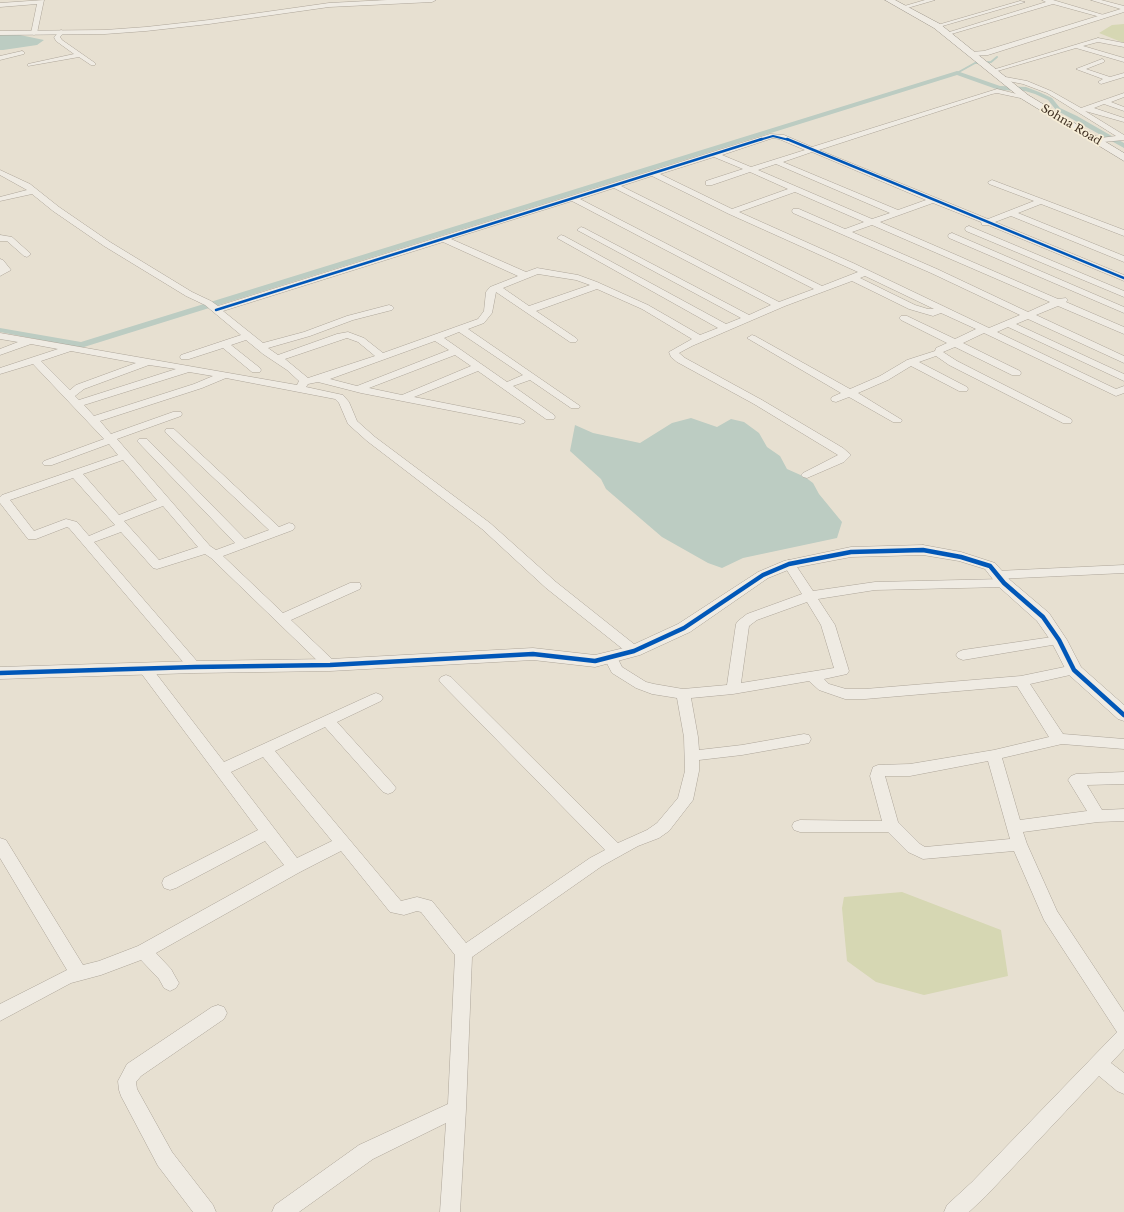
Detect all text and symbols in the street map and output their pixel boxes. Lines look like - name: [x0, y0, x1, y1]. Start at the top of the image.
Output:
- street label: Sohna Road: [1038, 102, 1104, 148]

